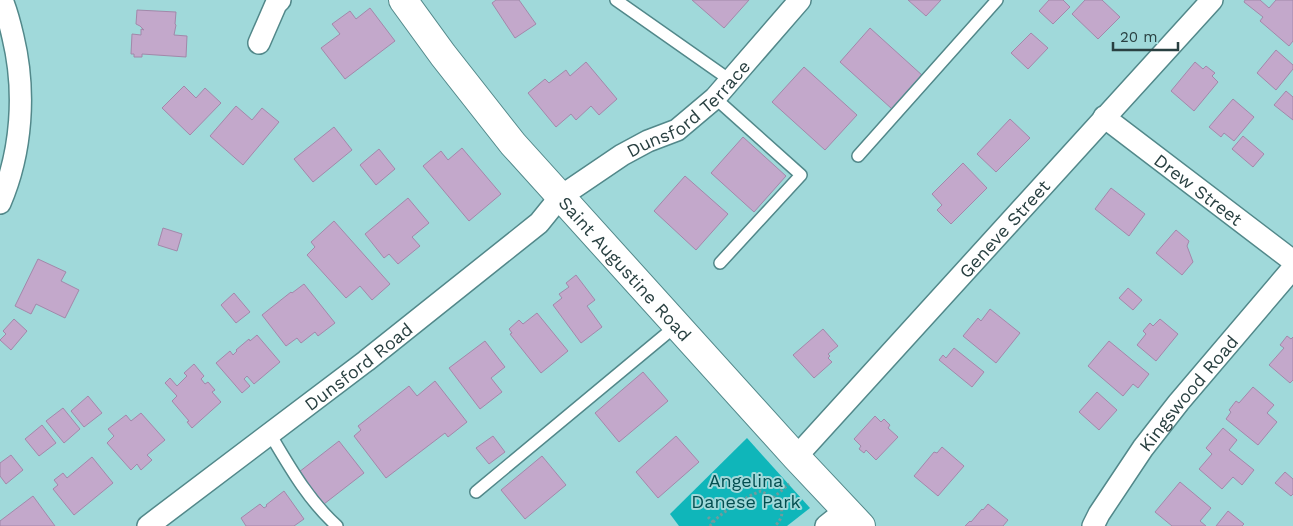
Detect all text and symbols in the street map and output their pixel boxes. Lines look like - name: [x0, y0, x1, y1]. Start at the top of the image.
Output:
- scale bar: [1113, 20, 1178, 52]
- text: 20 m: [1120, 28, 1158, 46]
- street label: Dunsford Terrace: [623, 55, 754, 161]
- street label: Drew Street: [1150, 149, 1247, 230]
- street label: Geneve Street: [954, 175, 1054, 282]
- street label: Saint Augustine Road: [555, 192, 696, 345]
- street label: Dunsford Road: [300, 318, 416, 415]
- street label: Kingswood Road: [1134, 331, 1242, 455]
- park label: Angelina Danese Park: [691, 470, 801, 512]

